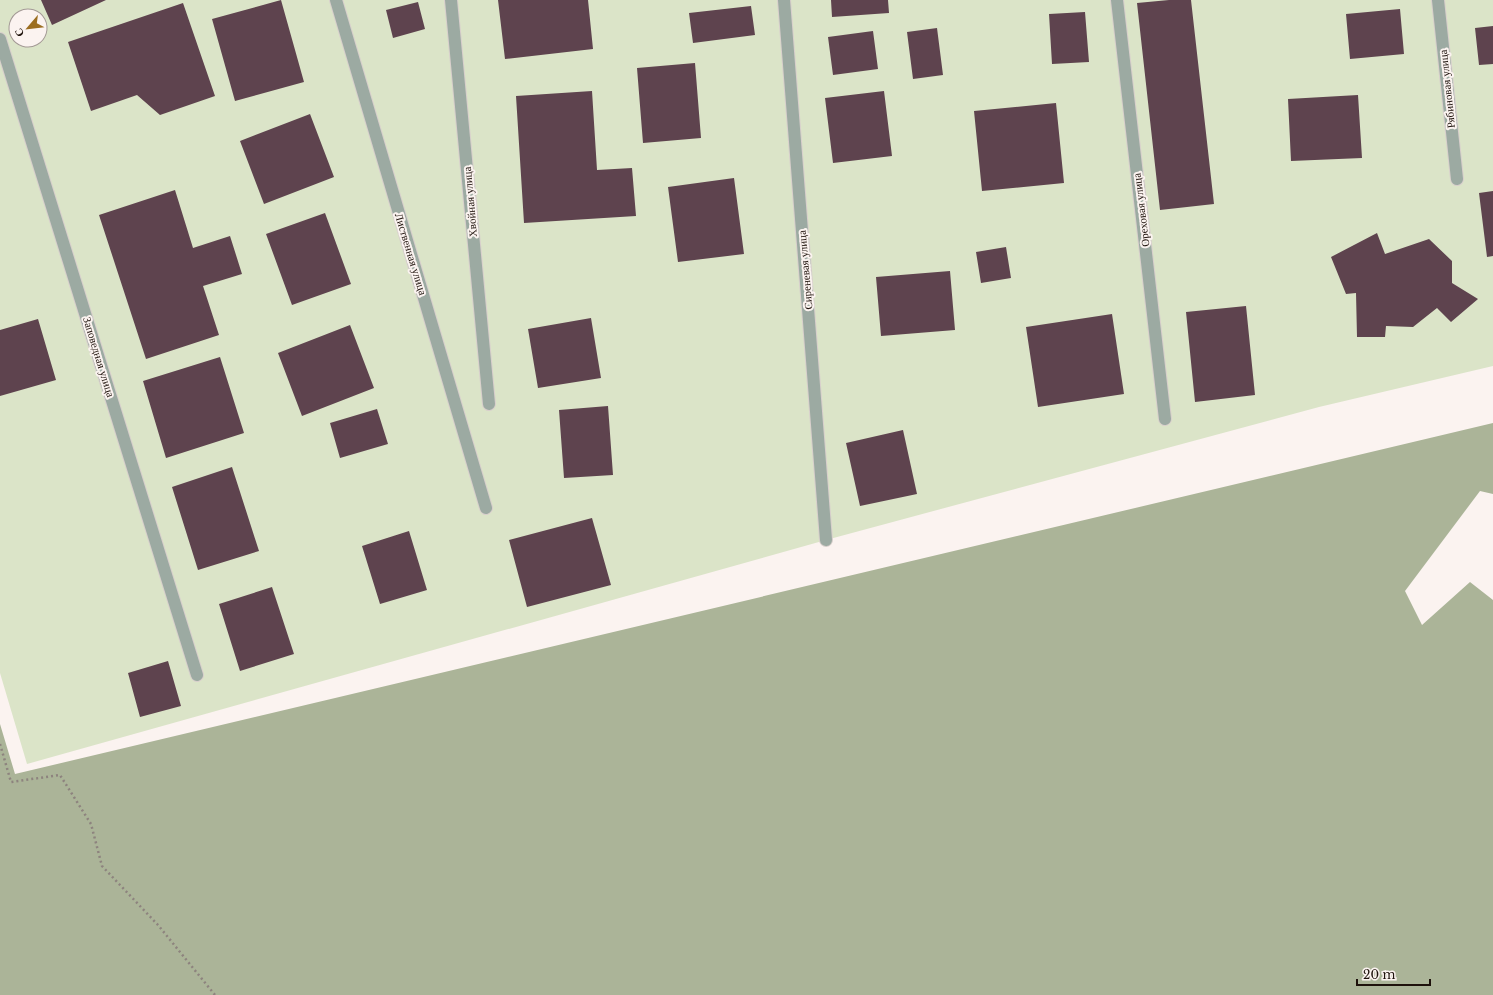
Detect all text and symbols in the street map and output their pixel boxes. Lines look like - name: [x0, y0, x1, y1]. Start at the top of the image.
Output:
- north arrow: [8, 8, 48, 48]
- text: С: [11, 26, 27, 39]
- street label: Рябиновая улица: [1436, 49, 1458, 129]
- street label: Хвойная улица: [460, 166, 480, 238]
- street label: Ореховая улица: [1130, 172, 1152, 248]
- street label: Лиственная улица: [392, 211, 430, 297]
- street label: Сиреневая улица: [795, 230, 815, 310]
- street label: Заповедная улица: [80, 315, 118, 399]
- scale bar: [1357, 961, 1430, 987]
- text: 20 m: [1363, 967, 1395, 982]

